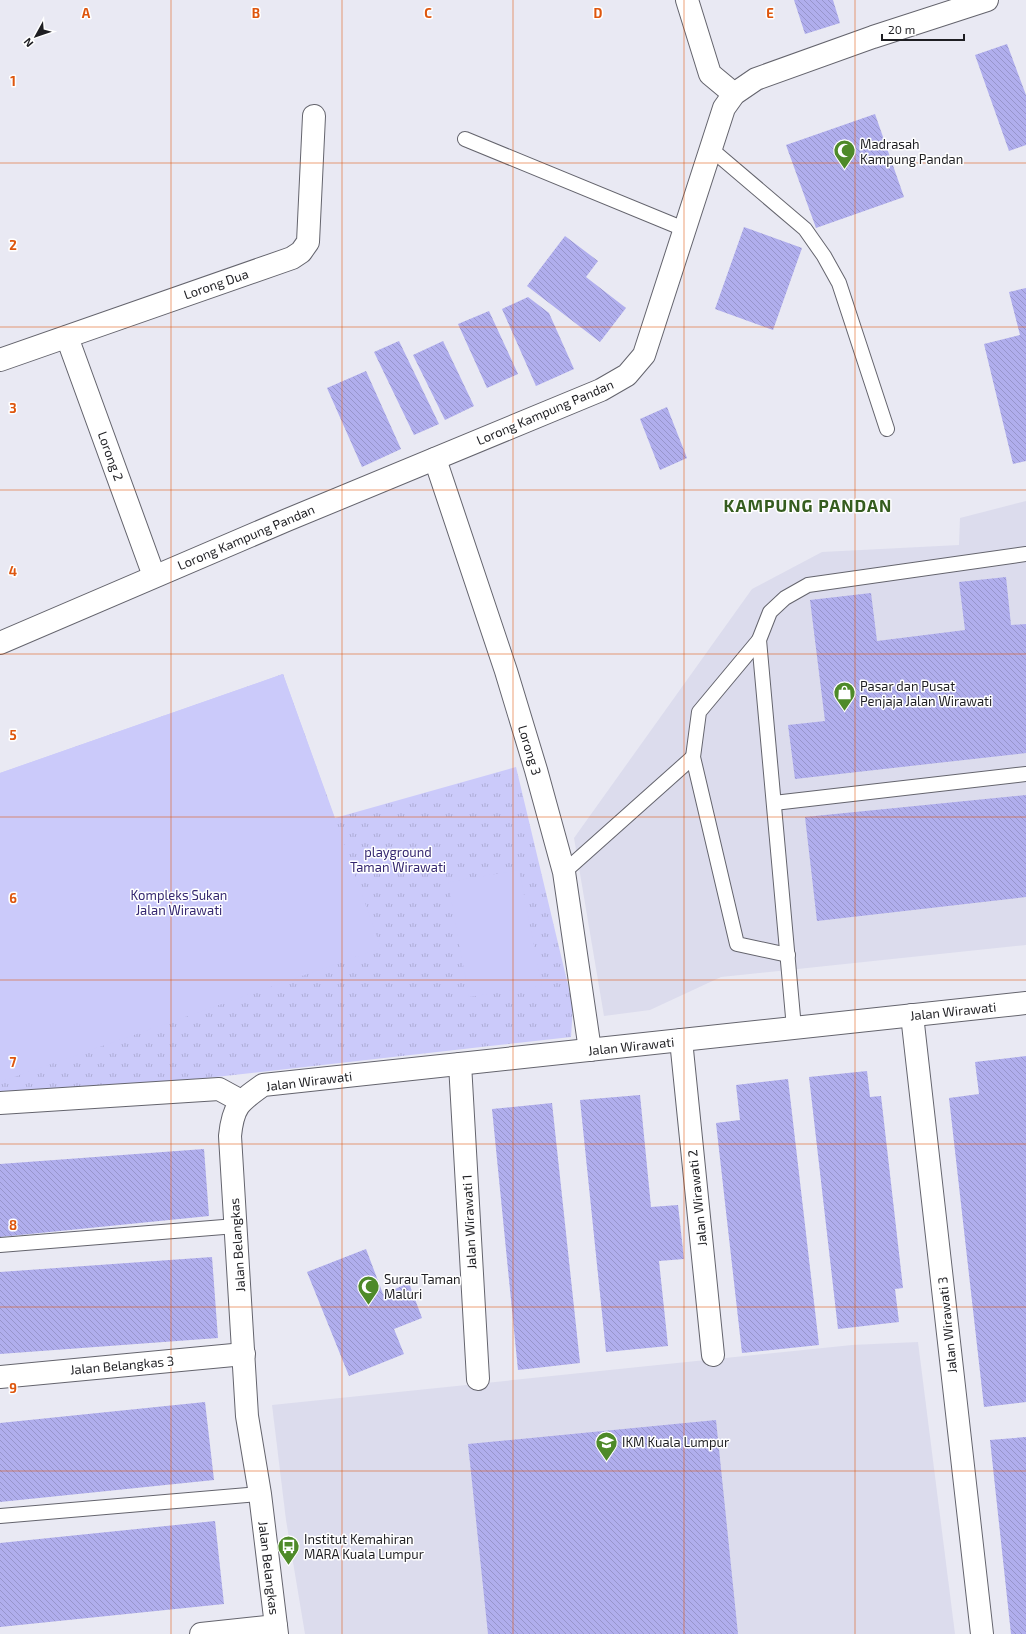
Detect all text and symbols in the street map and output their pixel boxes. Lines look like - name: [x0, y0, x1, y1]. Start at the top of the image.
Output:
- text: A: [82, 5, 91, 21]
- text: B: [252, 5, 260, 21]
- text: C: [424, 5, 432, 21]
- text: D: [594, 5, 603, 21]
- text: E: [766, 5, 774, 21]
- north arrow: [16, 16, 56, 56]
- scale bar: [882, 16, 964, 42]
- text: 20 m: [888, 22, 915, 36]
- text: N: [20, 35, 35, 50]
- text: 1: [10, 73, 16, 89]
- place label: Madrasah Kampung Pandan: [860, 136, 963, 167]
- mosque icon: Madrasah Kampung Pandan: [832, 138, 858, 171]
- text: 2: [9, 237, 17, 253]
- street label: Lorong Dua: [182, 265, 250, 303]
- street label: Lorong Kampung Pandan: [474, 376, 616, 448]
- text: 3: [9, 400, 17, 416]
- street label: Lorong 2: [95, 429, 127, 483]
- district label: KAMPUNG PANDAN: [724, 495, 892, 515]
- street label: Lorong Kampung Pandan: [175, 501, 317, 573]
- text: 4: [9, 563, 17, 579]
- place label: Pasar dan Pusat Penjaja Jalan Wirawati: [860, 678, 992, 709]
- shop icon: Pasar dan Pusat Penjaja Jalan Wirawati: [831, 680, 857, 713]
- street label: Lorong 3: [515, 723, 545, 777]
- text: 5: [9, 727, 17, 743]
- park label: playground Taman Wirawati: [350, 844, 446, 875]
- park label: Kompleks Sukan Jalan Wirawati: [131, 887, 227, 918]
- text: 6: [9, 890, 17, 906]
- street label: Jalan Wirawati: [909, 999, 997, 1023]
- street label: Jalan Wirawati: [587, 1034, 675, 1058]
- text: 7: [10, 1054, 17, 1070]
- street label: Jalan Wirawati: [265, 1068, 353, 1094]
- street label: Jalan Wirawati 2: [684, 1149, 710, 1247]
- street label: Jalan Wirawati 1: [459, 1174, 479, 1270]
- street label: Jalan Belangkas: [226, 1197, 248, 1293]
- text: 8: [9, 1217, 17, 1233]
- place label: Surau Taman Maluri: [384, 1271, 461, 1302]
- mosque icon: Surau Taman Maluri: [356, 1273, 382, 1306]
- street label: Jalan Wirawati 3: [934, 1276, 960, 1374]
- street label: Jalan Belangkas 3: [69, 1352, 175, 1378]
- text: 9: [9, 1380, 17, 1396]
- school or university icon: IKM Kuala Lumpur: [593, 1429, 619, 1462]
- place label: IKM Kuala Lumpur: [622, 1434, 729, 1450]
- street label: Jalan Belangkas: [255, 1520, 283, 1616]
- place label: Institut Kemahiran MARA Kuala Lumpur: [304, 1531, 424, 1562]
- bus stop icon: Institut Kemahiran MARA Kuala Lumpur: [275, 1533, 301, 1566]

